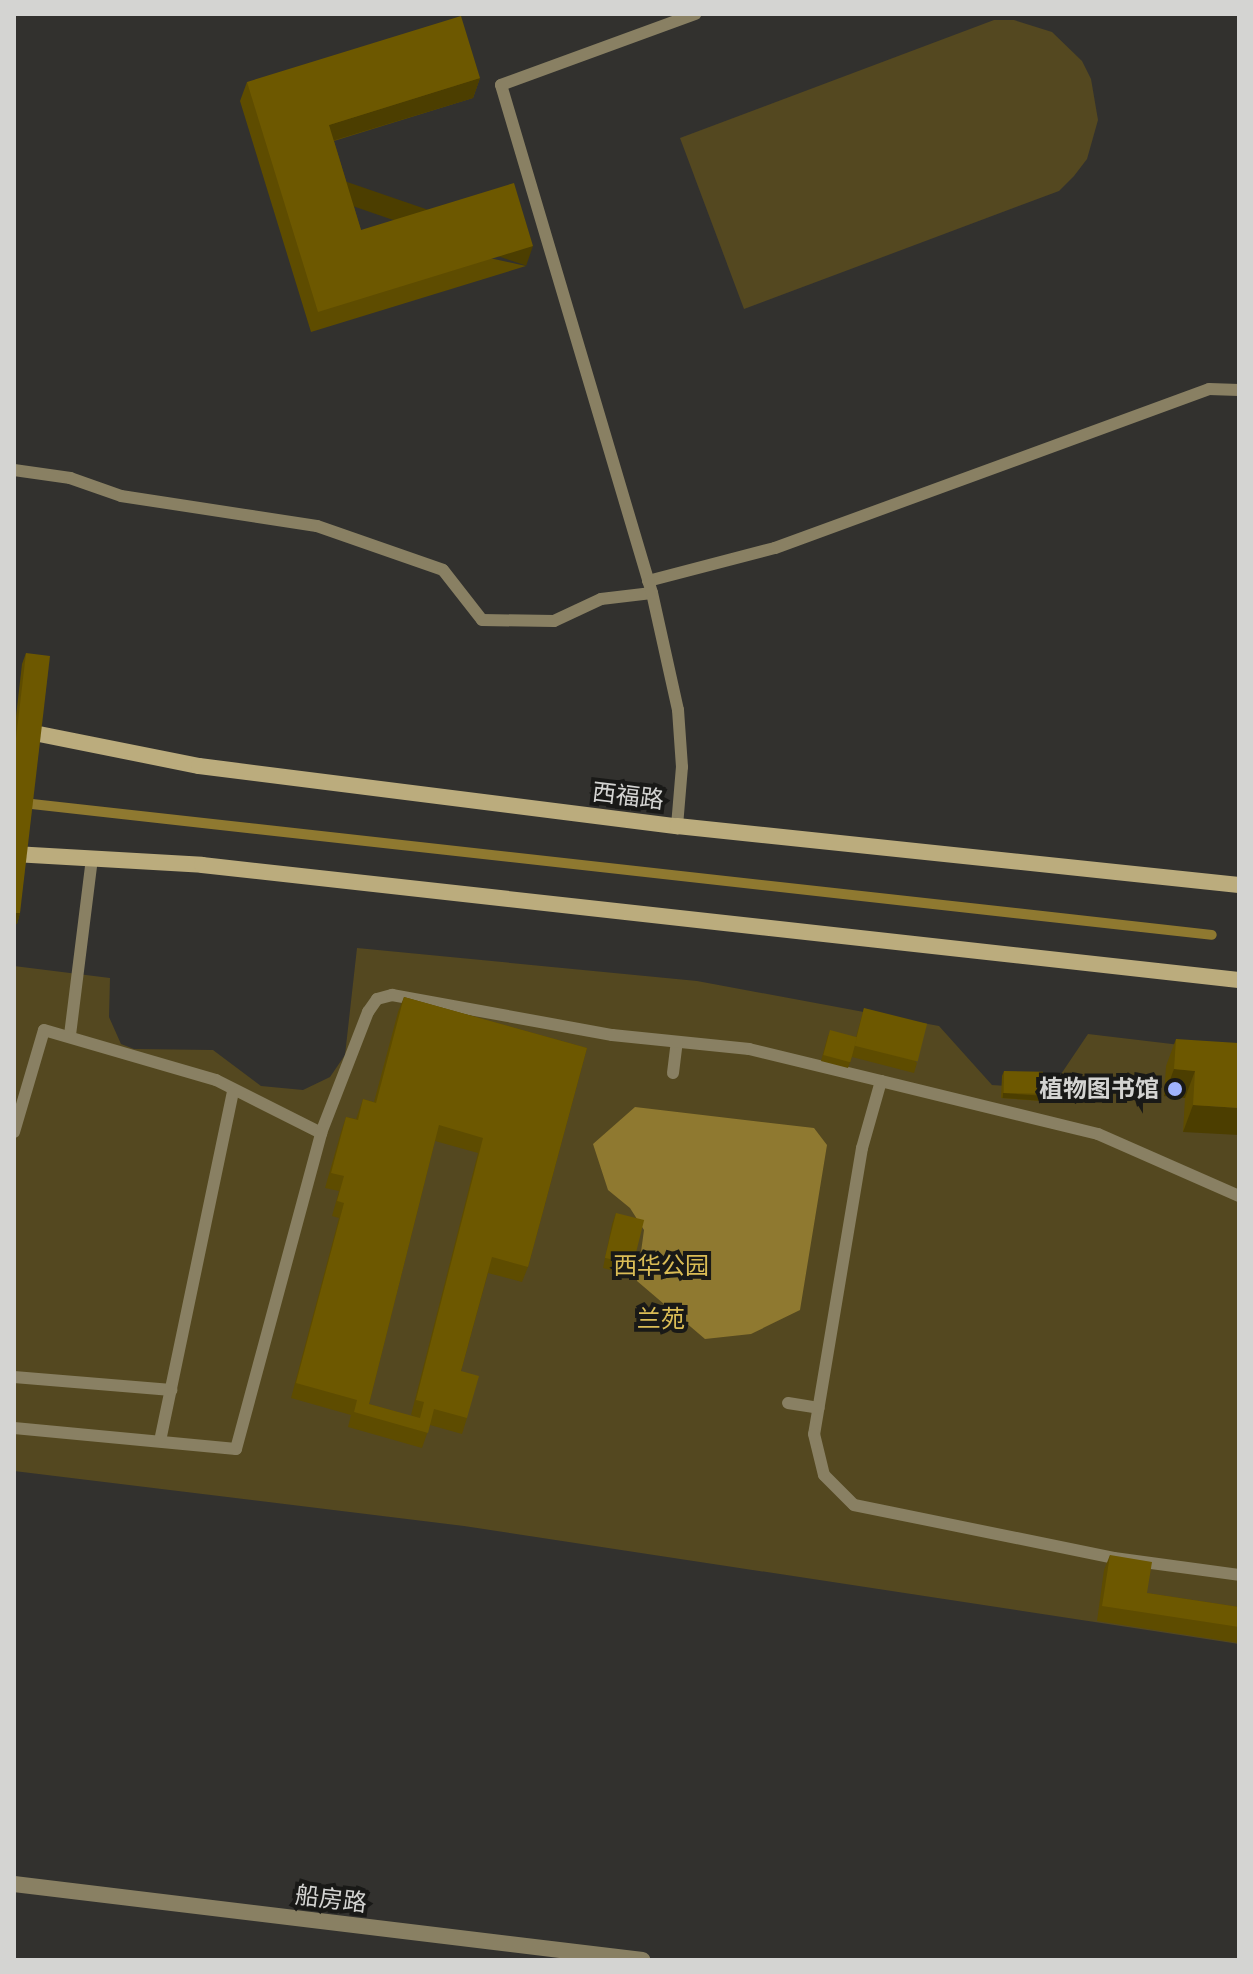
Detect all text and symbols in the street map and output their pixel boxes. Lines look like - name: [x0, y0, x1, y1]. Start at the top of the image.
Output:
- street label: 西福路: [591, 777, 665, 815]
- place label: 植物图书馆: [1039, 1075, 1159, 1103]
- marker: 植物图书馆: [1166, 1080, 1184, 1098]
- park label: 西华公园: [613, 1252, 709, 1280]
- park label: 兰苑: [637, 1305, 685, 1333]
- street label: 船房路: [294, 1880, 368, 1918]

